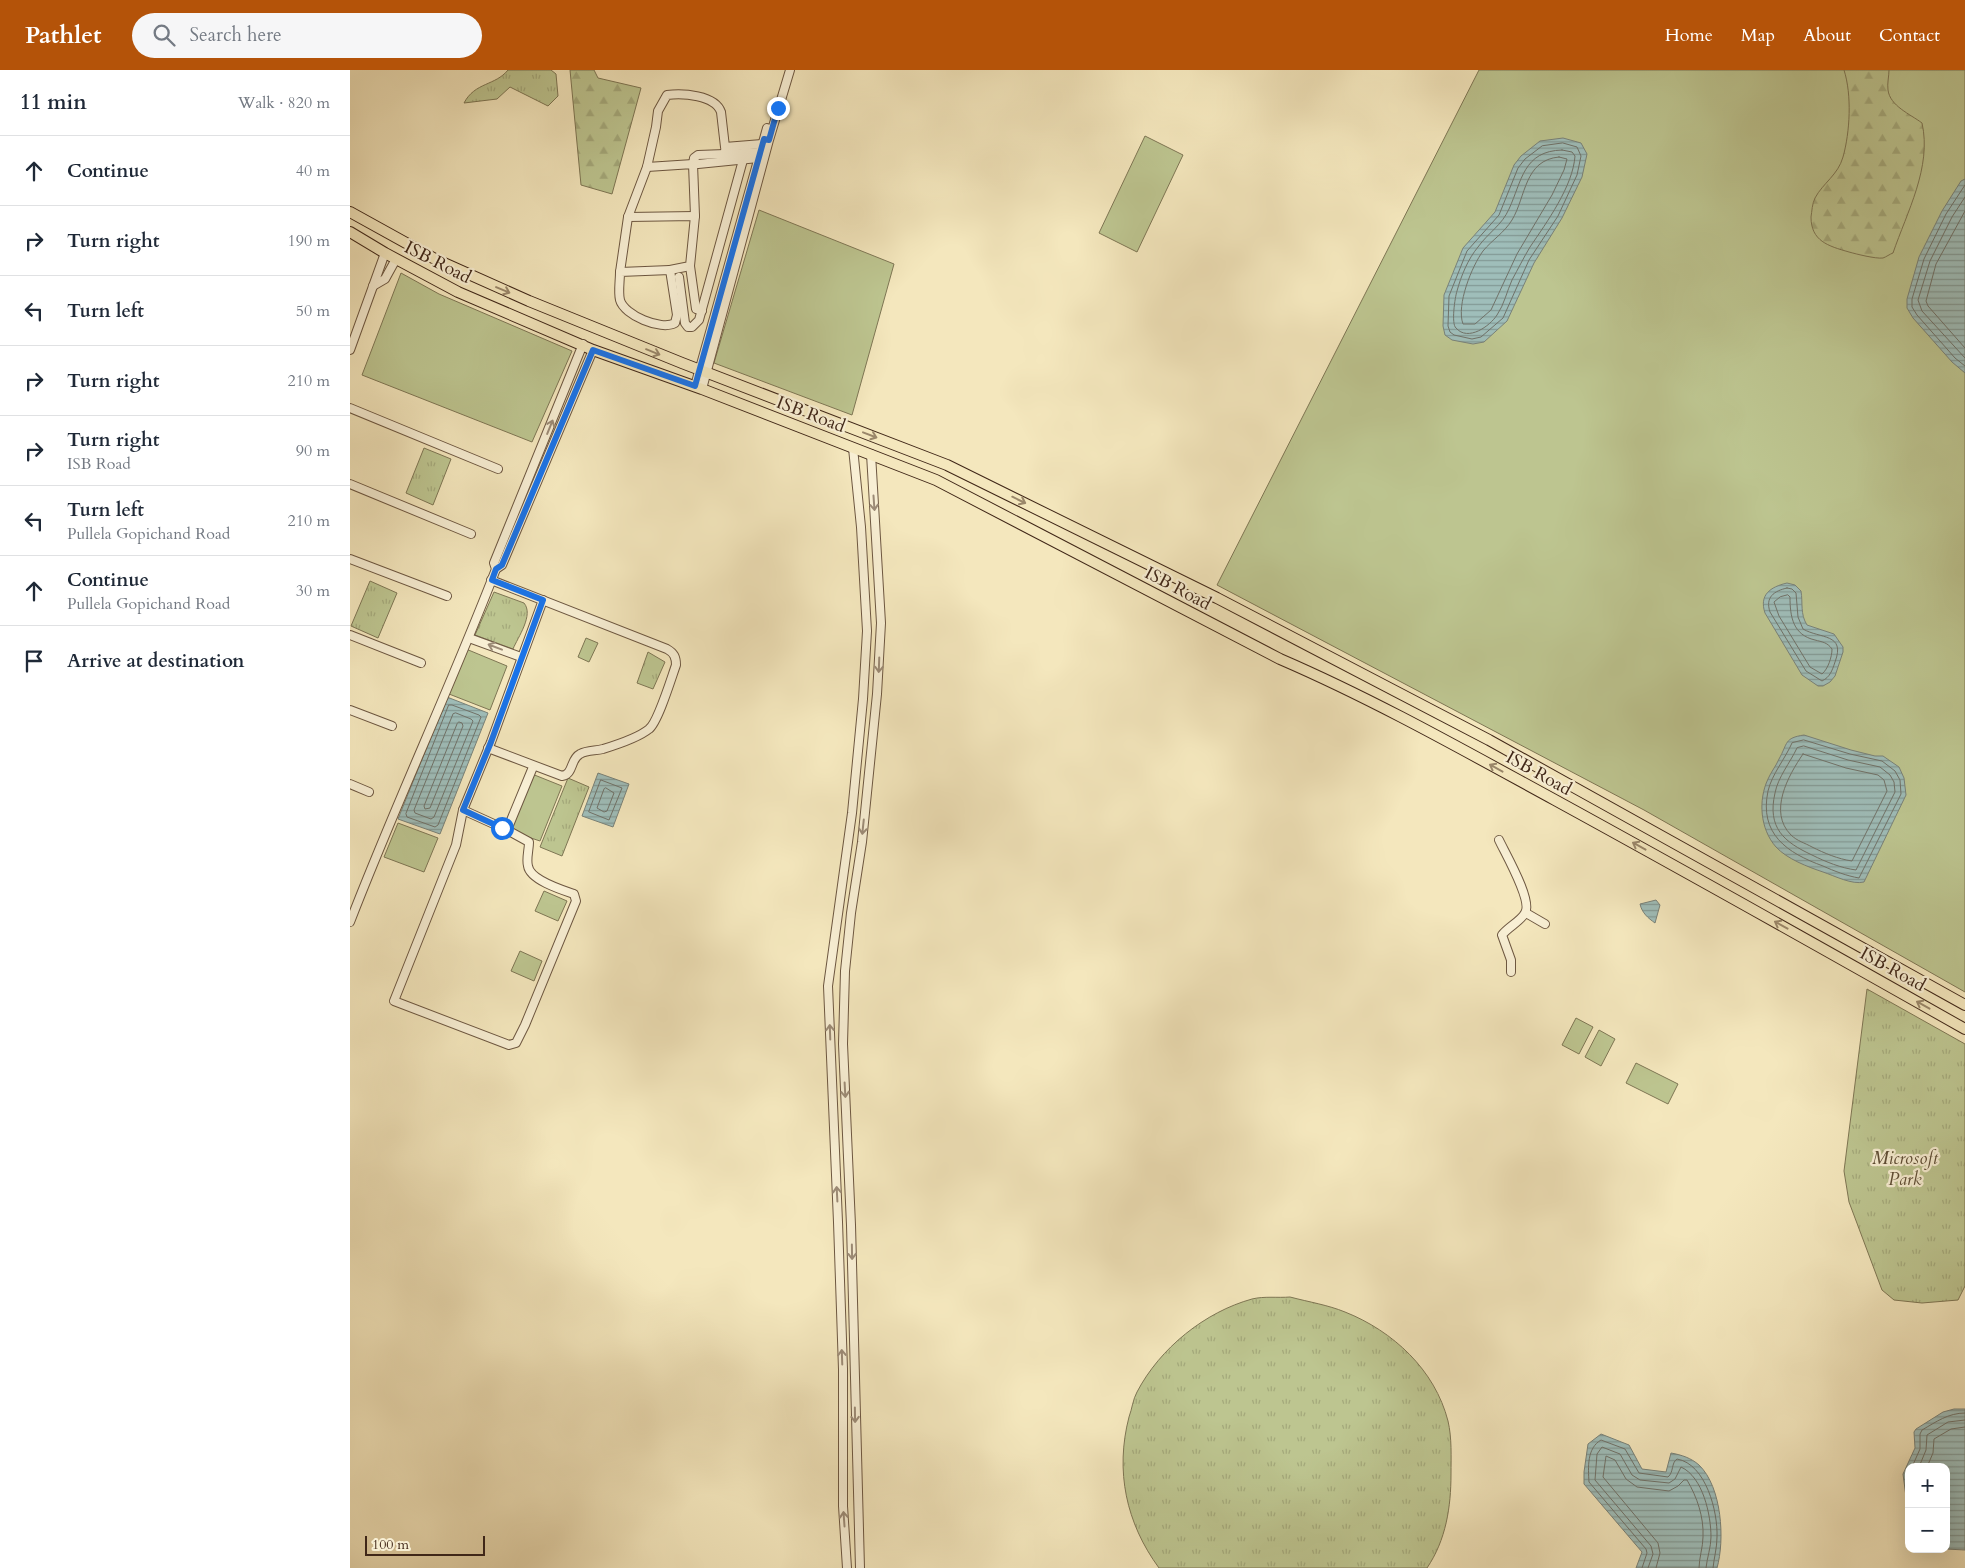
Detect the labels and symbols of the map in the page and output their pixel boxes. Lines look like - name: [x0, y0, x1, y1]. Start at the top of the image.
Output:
- route end: [767, 97, 790, 120]
- street label: ISB Road: [400, 235, 476, 290]
- one-way arrow: [494, 286, 510, 295]
- one-way arrow: [645, 347, 660, 357]
- street label: ISB Road: [773, 390, 849, 439]
- one-way arrow: [545, 420, 555, 435]
- one-way arrow: [862, 431, 877, 440]
- one-way arrow: [870, 495, 879, 511]
- one-way arrow: [1011, 496, 1026, 506]
- street label: ISB Road: [1140, 561, 1216, 617]
- one-way arrow: [488, 642, 503, 651]
- one-way arrow: [874, 657, 883, 673]
- street label: ISB Road: [1501, 745, 1577, 802]
- one-way arrow: [1489, 763, 1504, 773]
- route start: [491, 817, 514, 840]
- one-way arrow: [858, 819, 868, 835]
- one-way arrow: [1632, 841, 1647, 850]
- one-way arrow: [1774, 919, 1789, 929]
- street label: ISB Road: [1855, 941, 1931, 998]
- one-way arrow: [1916, 999, 1930, 1009]
- one-way arrow: [825, 1024, 835, 1040]
- one-way arrow: [840, 1082, 850, 1098]
- park label: Microsoft Park: [1872, 1146, 1939, 1192]
- one-way arrow: [832, 1187, 841, 1203]
- one-way arrow: [847, 1244, 857, 1260]
- one-way arrow: [838, 1349, 847, 1365]
- one-way arrow: [850, 1406, 860, 1422]
- one-way arrow: [839, 1512, 848, 1528]
- scale bar: [365, 1533, 485, 1556]

